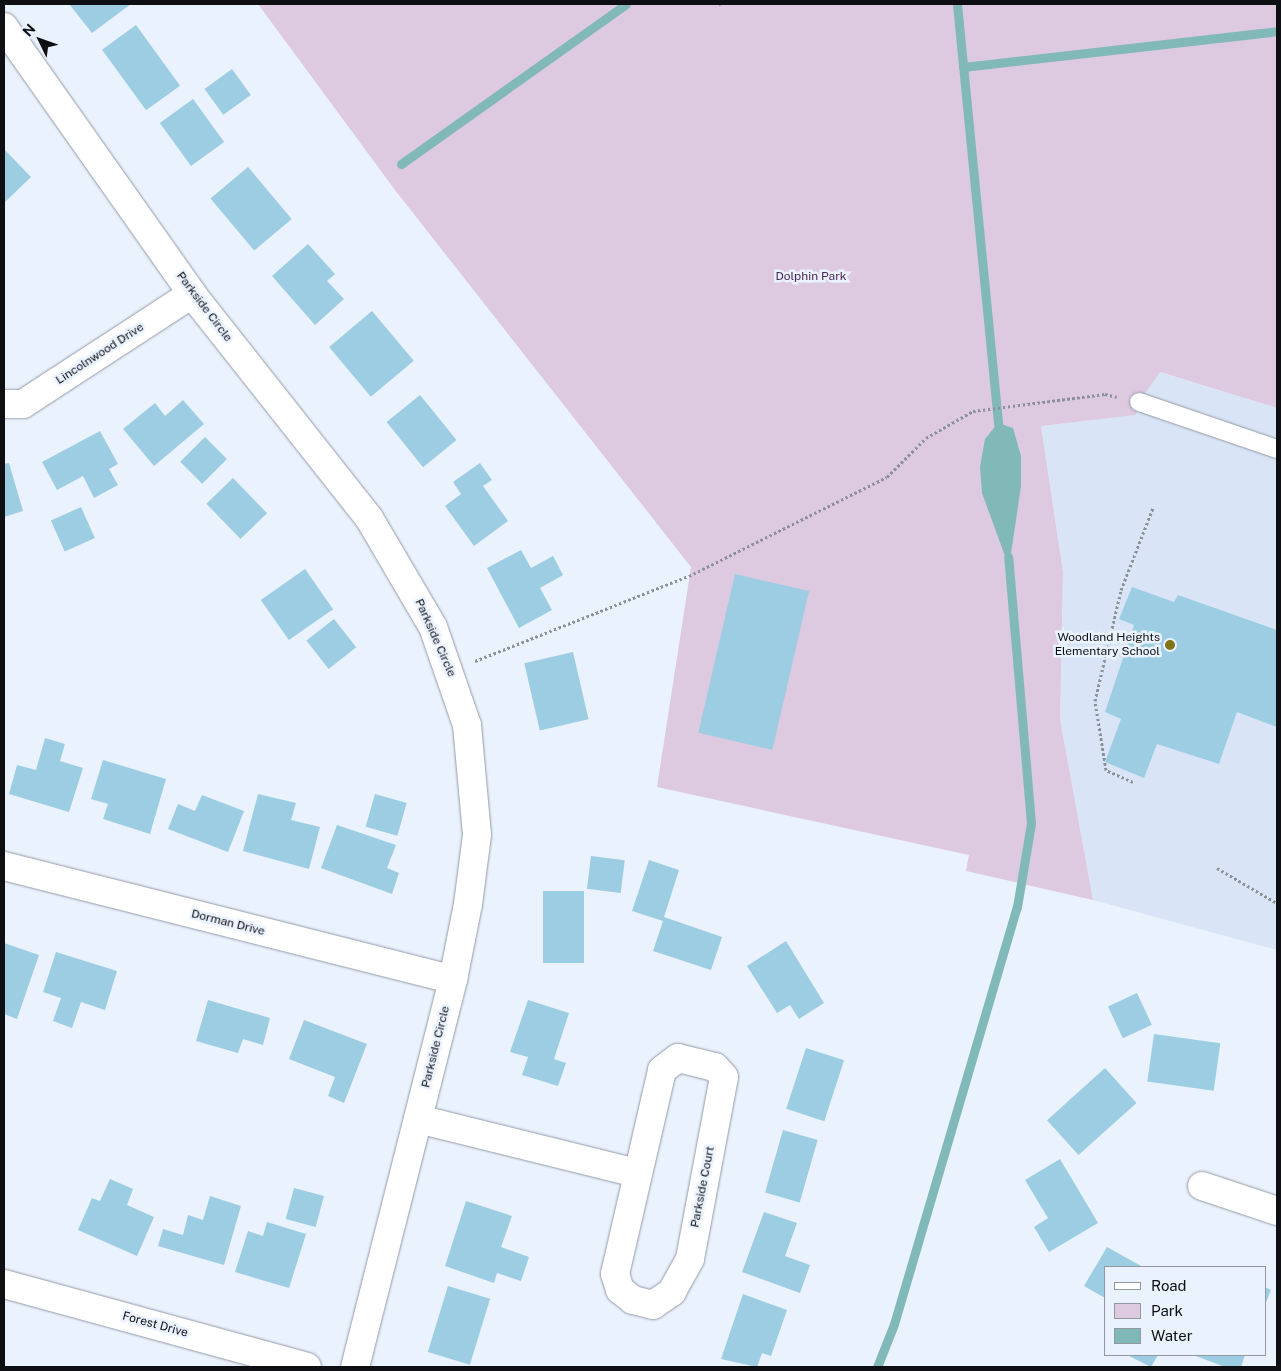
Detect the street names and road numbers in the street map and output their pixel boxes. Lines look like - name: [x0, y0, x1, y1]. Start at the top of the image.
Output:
- street label: Parkside Circle: [173, 269, 235, 345]
- street label: Lincolnwood Drive: [53, 320, 147, 388]
- street label: Parkside Circle: [411, 597, 459, 679]
- street label: Dorman Drive: [190, 907, 266, 939]
- street label: Parkside Circle: [419, 1005, 453, 1089]
- street label: Parkside Court: [688, 1145, 718, 1229]
- street label: Forest Drive: [121, 1309, 189, 1341]

